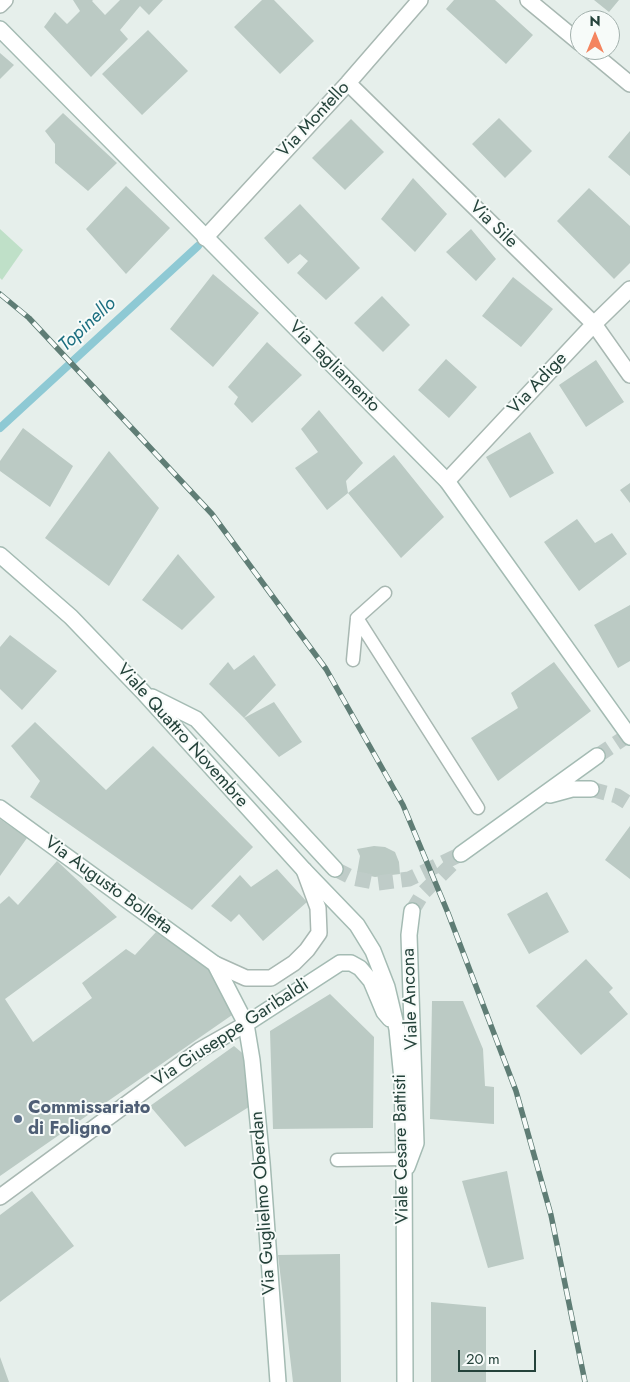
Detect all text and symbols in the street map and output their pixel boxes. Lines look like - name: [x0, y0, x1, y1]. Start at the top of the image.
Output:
- north arrow: [570, 10, 620, 60]
- text: N: [589, 11, 601, 31]
- street label: Via Montello: [273, 77, 355, 163]
- street label: Via Sile: [464, 197, 522, 253]
- water label: Topinello: [55, 293, 121, 357]
- street label: Via Tagliamento: [284, 317, 384, 417]
- street label: Via Adige: [504, 348, 572, 420]
- street label: Viale Quattro Novembre: [112, 660, 252, 812]
- street label: Via Augusto Bolletta: [40, 832, 176, 940]
- street label: Viale Ancona: [398, 948, 424, 1050]
- street label: Via Giuseppe Garibaldi: [149, 974, 313, 1092]
- street label: Viale Cesare Battisti: [390, 1074, 414, 1224]
- place label: Commissariato di Foligno: [28, 1098, 150, 1140]
- street label: Via Guglielmo Oberdan: [247, 1110, 281, 1296]
- marker: Commissariato di Foligno: [12, 1113, 24, 1125]
- scale bar: [460, 1340, 538, 1372]
- text: 20 m: [466, 1348, 500, 1370]

